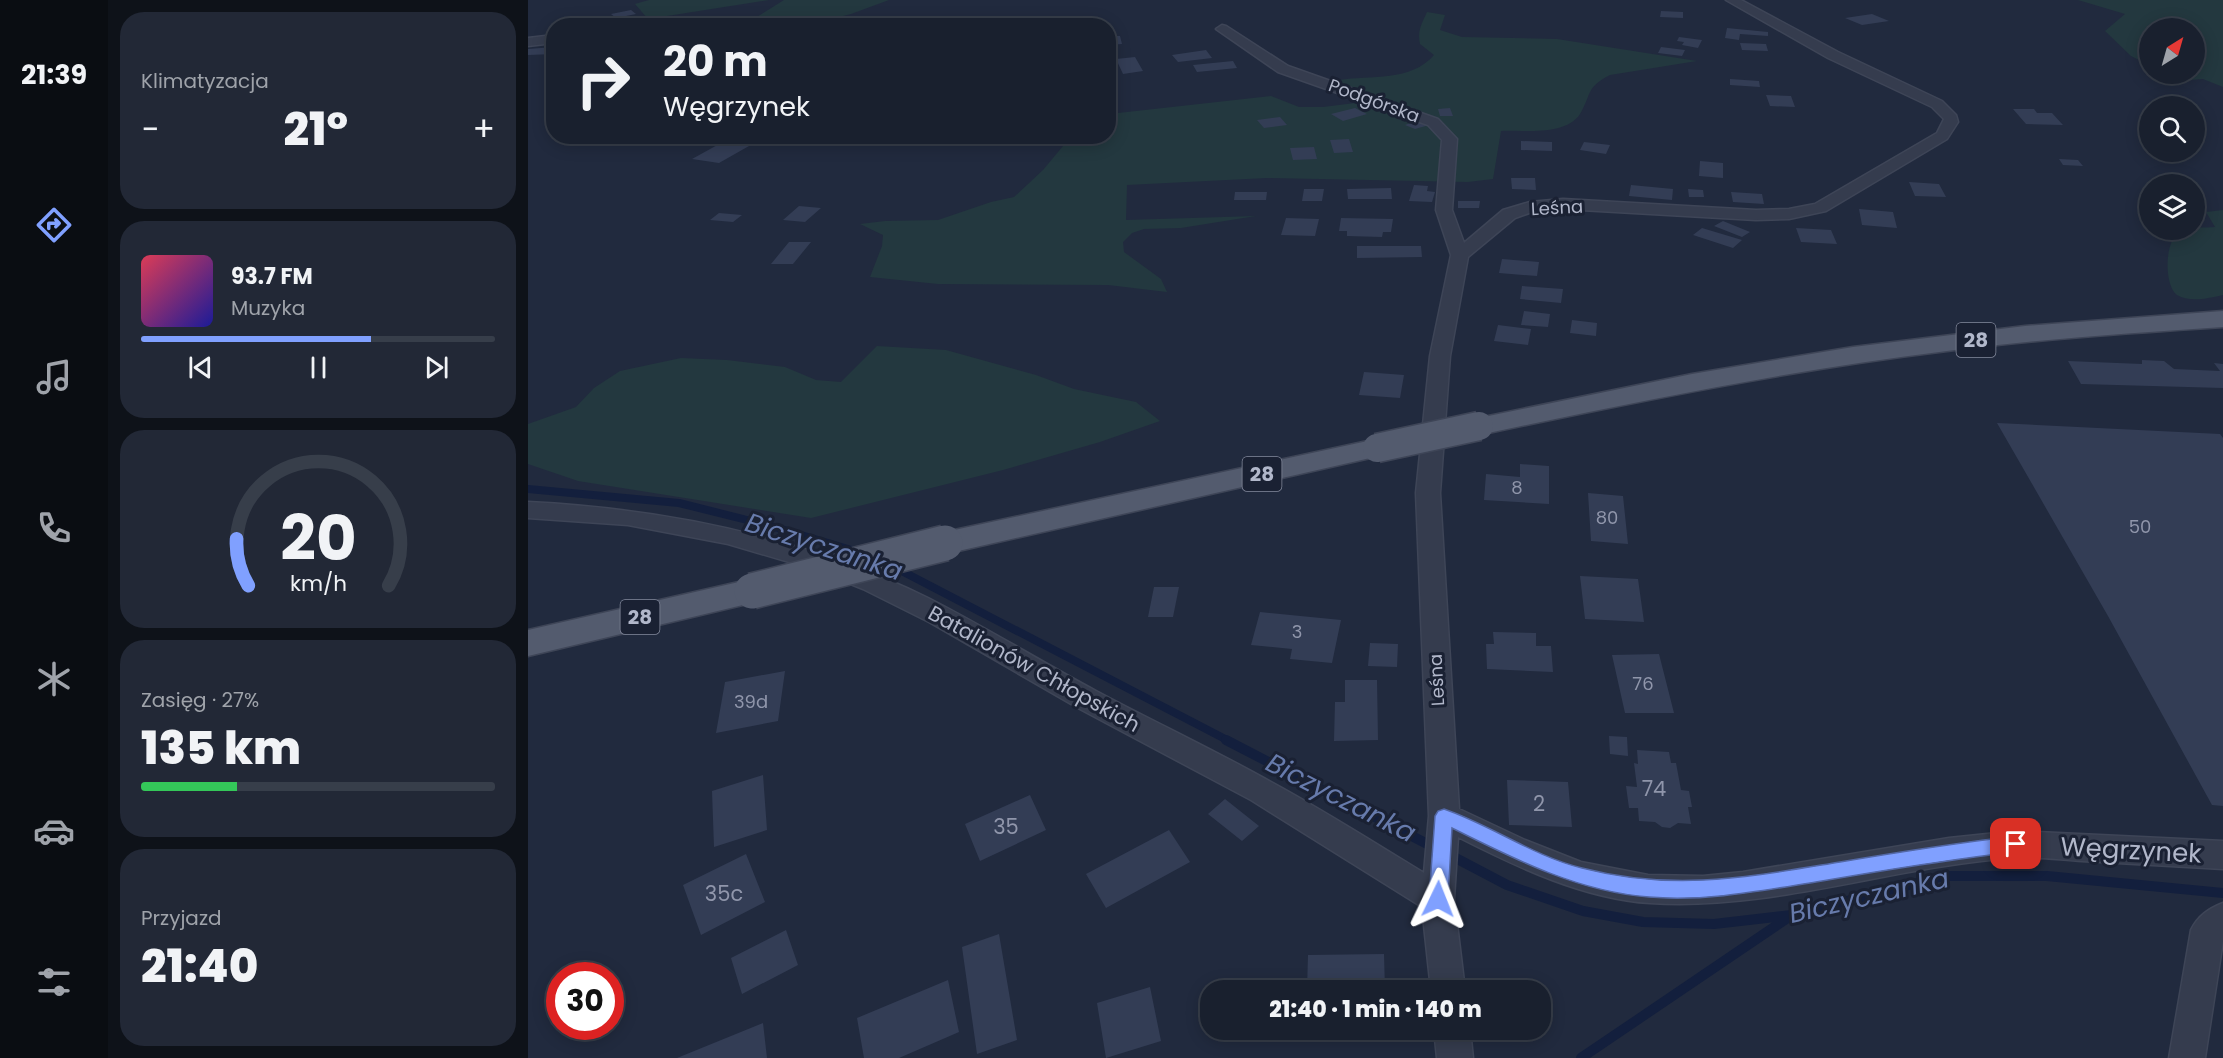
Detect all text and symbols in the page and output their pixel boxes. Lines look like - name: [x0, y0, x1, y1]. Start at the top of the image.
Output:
- north arrow: [2139, 18, 2205, 84]
- map controls: [2139, 18, 2205, 240]
- text: 20 m: [663, 32, 768, 91]
- icon: right: [564, 42, 642, 120]
- text: 21:39: [21, 56, 87, 93]
- text: Klimatyzacja: [141, 67, 269, 95]
- street label: Podgórska: [1325, 72, 1423, 129]
- text: Węgrzynek: [663, 88, 810, 125]
- button: search: [2139, 96, 2205, 162]
- text: 21°: [284, 98, 348, 161]
- text: −: [141, 106, 159, 153]
- text: +: [472, 106, 495, 153]
- button: layers: [2139, 174, 2205, 240]
- street label: Leśna: [1530, 194, 1584, 221]
- icon: directions: [33, 204, 75, 246]
- text: 93.7 FM: [231, 261, 313, 292]
- text: Muzyka: [231, 294, 305, 322]
- road number: 28: [1956, 323, 1996, 357]
- icon: previous: [184, 351, 217, 384]
- icon: pause: [302, 351, 335, 384]
- icon: next: [420, 351, 453, 384]
- icon: music: [33, 356, 75, 398]
- road number: 28: [1242, 457, 1282, 491]
- house number: 8: [1511, 475, 1523, 500]
- text: 20: [280, 494, 356, 582]
- water label: Biczyczanka: [741, 504, 908, 589]
- house number: 80: [1596, 505, 1618, 530]
- icon: phone: [33, 507, 75, 549]
- house number: 50: [2129, 514, 2151, 539]
- text: km/h: [289, 568, 347, 599]
- street label: Batalionów Chłopskich: [923, 598, 1145, 739]
- road number: 28: [620, 600, 660, 634]
- house number: 3: [1292, 619, 1302, 644]
- street label: Leśna: [1423, 653, 1450, 707]
- icon: climate: [33, 658, 75, 700]
- house number: 76: [1632, 671, 1654, 696]
- text: Zasięg · 27%: [141, 686, 259, 714]
- house number: 39d: [734, 689, 768, 714]
- text: 135 km: [141, 717, 301, 780]
- water label: Biczyczanka: [1260, 744, 1422, 851]
- house number: 74: [1642, 774, 1666, 803]
- house number: 2: [1533, 789, 1545, 818]
- icon: car: [33, 810, 75, 852]
- house number: 35: [993, 812, 1019, 841]
- pin: [1990, 818, 2041, 869]
- icon: arrive: [1999, 827, 2032, 860]
- street label: Węgrzynek: [2059, 828, 2203, 872]
- water label: Biczyczanka: [1785, 859, 1953, 932]
- position arrow: [1406, 867, 1470, 931]
- house number: 35c: [705, 879, 743, 908]
- text: Przyjazd: [141, 904, 222, 932]
- text: 21:40: [141, 935, 258, 998]
- icon: filters: [33, 961, 75, 1003]
- speed limit sign: 30: [546, 962, 624, 1040]
- text: 21:40 · 1 min · 140 m: [1269, 994, 1482, 1025]

